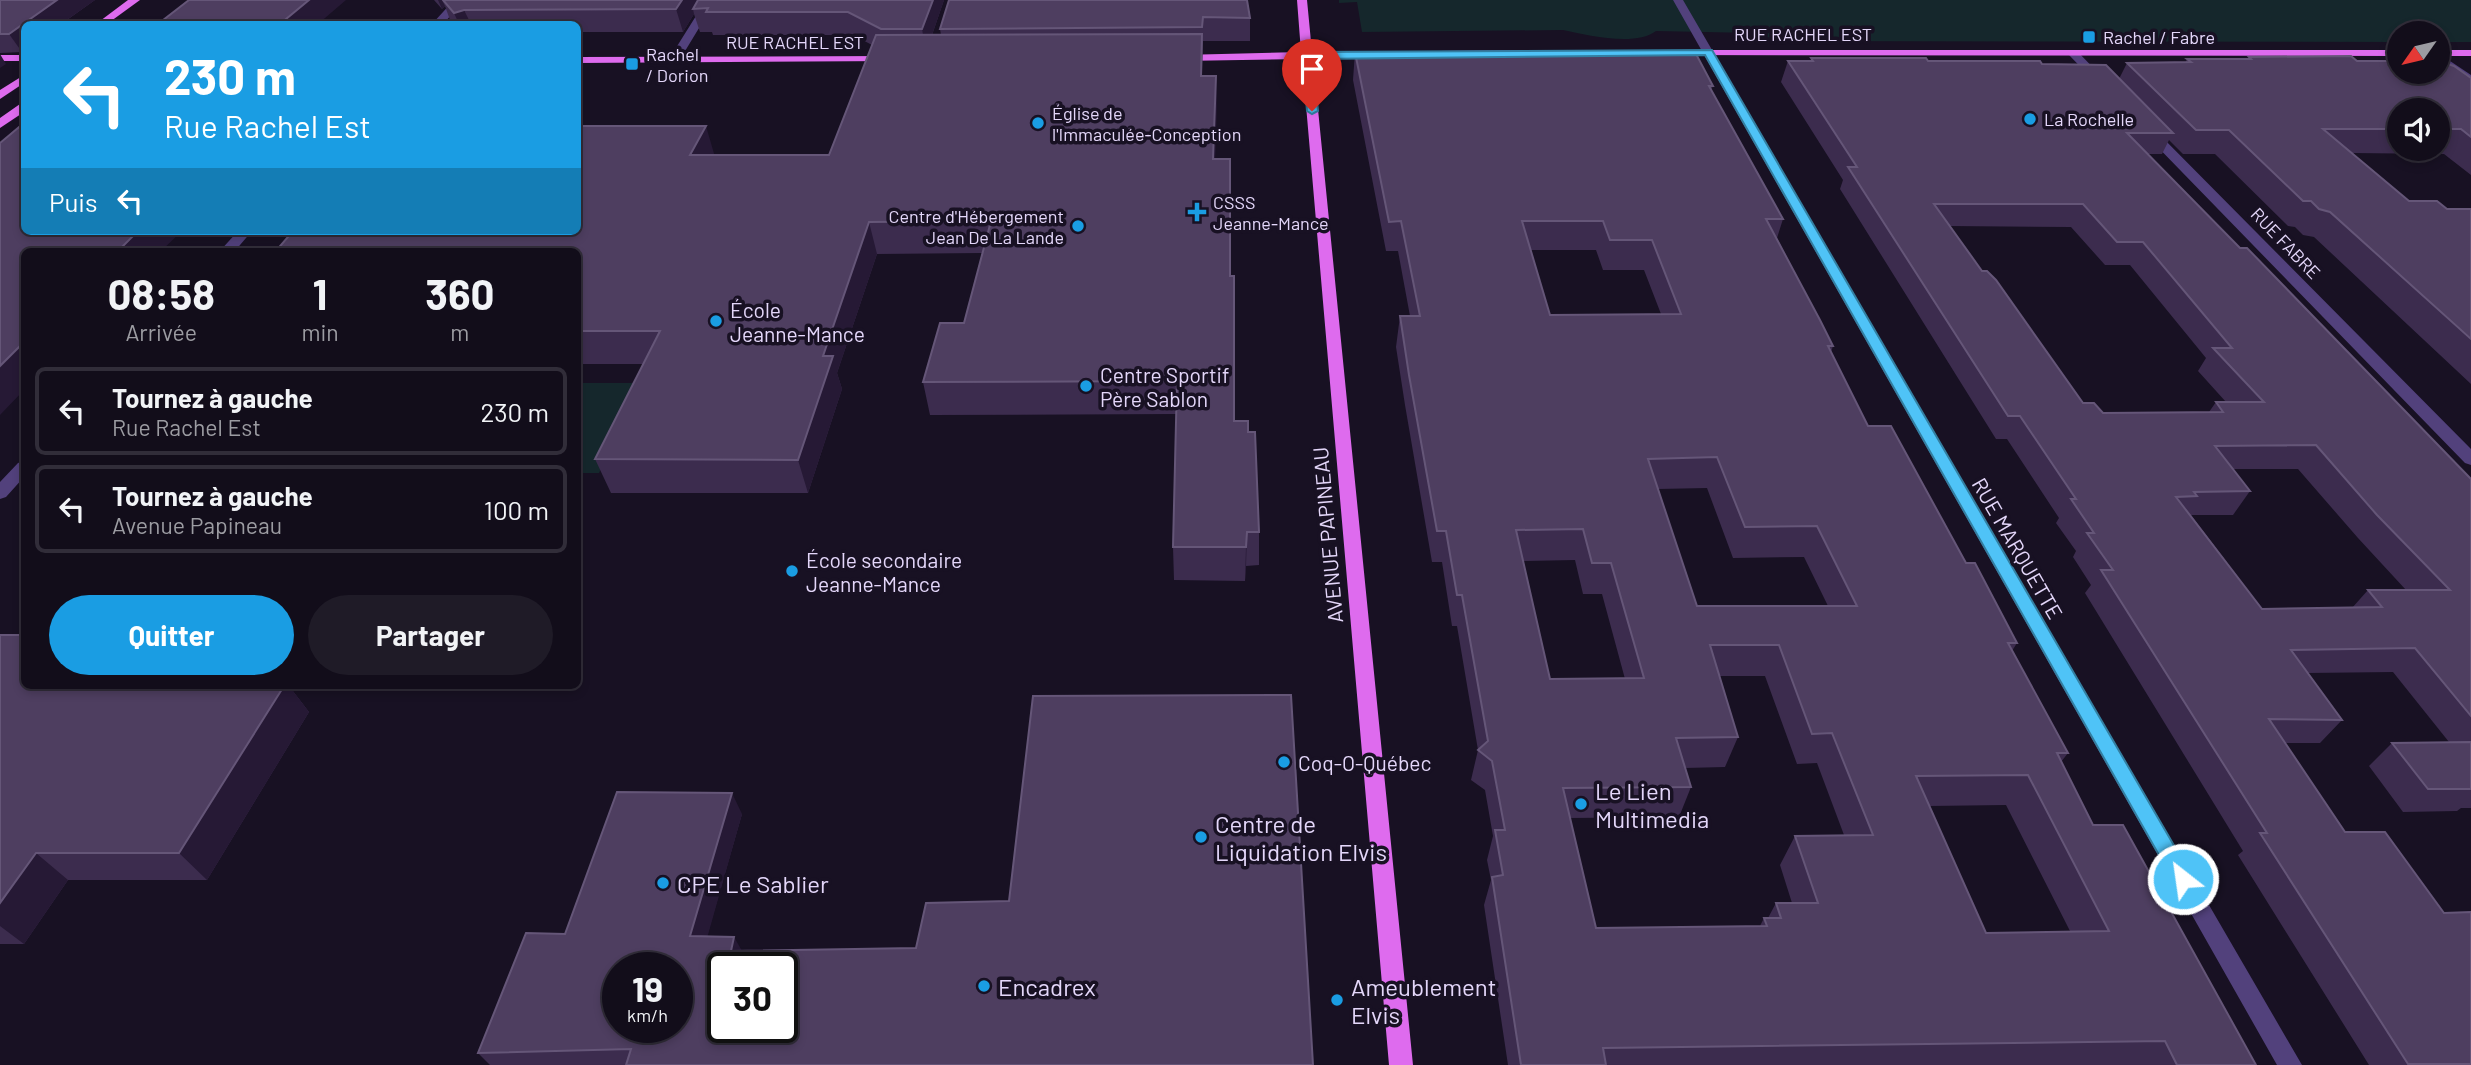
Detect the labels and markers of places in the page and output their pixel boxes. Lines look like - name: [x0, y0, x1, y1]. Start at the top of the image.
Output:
- place label: Rachel / Fabre: [2103, 26, 2215, 48]
- marker: Rachel / Fabre: [2081, 29, 2097, 45]
- pin: [1282, 39, 1342, 111]
- place label: Rachel / Dorion: [646, 43, 708, 86]
- marker: Rachel / Dorion: [624, 56, 640, 72]
- place label: Église de l'Immaculée-Conception: [1052, 102, 1241, 145]
- place label: La Rochelle: [2044, 108, 2134, 130]
- marker: La Rochelle: [2022, 111, 2038, 127]
- marker: Église de l'Immaculée-Conception: [1030, 115, 1046, 131]
- place label: CSSS Jeanne-Mance: [1213, 191, 1329, 234]
- marker: CSSS Jeanne-Mance: [1187, 202, 1207, 222]
- place label: Centre d'Hébergement Jean De La Lande: [889, 205, 1064, 248]
- marker: Centre d'Hébergement Jean De La Lande: [1070, 218, 1086, 234]
- place label: École Jeanne-Mance: [730, 297, 865, 346]
- marker: École Jeanne-Mance: [708, 313, 724, 329]
- place label: Centre Sportif Père Sablon: [1100, 362, 1229, 411]
- marker: Centre Sportif Père Sablon: [1078, 378, 1094, 394]
- place label: École secondaire Jeanne-Mance: [806, 547, 962, 596]
- marker: École secondaire Jeanne-Mance: [784, 563, 800, 579]
- place label: Coq-O-Québec: [1298, 750, 1431, 775]
- marker: Coq-O-Québec: [1276, 754, 1292, 770]
- place label: Le Lien Multimedia: [1595, 776, 1709, 833]
- marker: Le Lien Multimedia: [1573, 796, 1589, 812]
- place label: Centre de Liquidation Elvis: [1215, 809, 1387, 866]
- marker: Centre de Liquidation Elvis: [1193, 829, 1209, 845]
- place label: CPE Le Sablier: [677, 869, 829, 898]
- marker: CPE Le Sablier: [655, 875, 671, 891]
- place label: Encadrex: [998, 972, 1096, 1001]
- place label: Ameublement Elvis: [1351, 972, 1496, 1029]
- marker: Encadrex: [976, 978, 992, 994]
- marker: Ameublement Elvis: [1329, 992, 1345, 1008]

